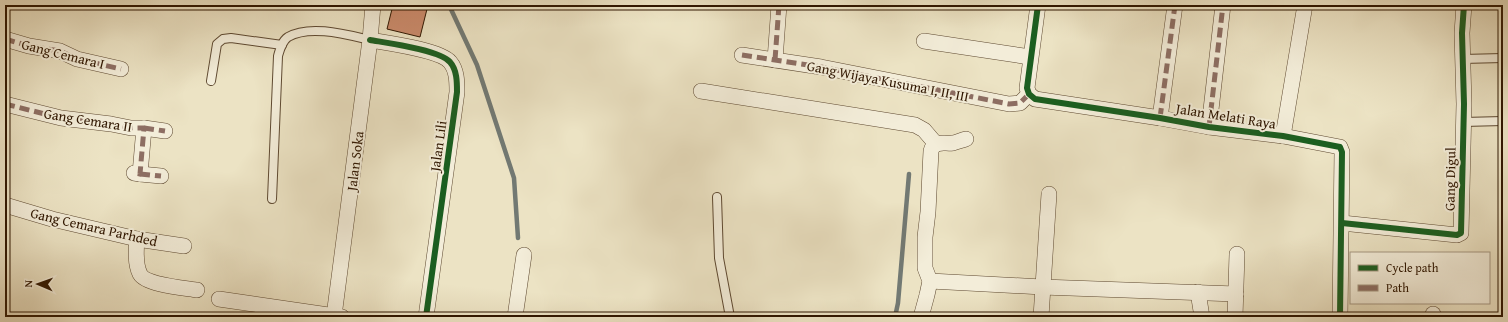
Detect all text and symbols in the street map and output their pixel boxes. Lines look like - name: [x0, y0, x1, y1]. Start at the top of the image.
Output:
- street label: Gang Cemara I: [20, 34, 106, 74]
- street label: Gang Wijaya Kusuma I, II, III: [805, 56, 971, 106]
- street label: Jalan Melati Raya: [1173, 98, 1278, 134]
- street label: Gang Cemara II: [42, 103, 134, 137]
- street label: Jalan Lili: [424, 119, 451, 175]
- street label: Jalan Soka: [341, 130, 369, 194]
- street label: Gang Digul: [1439, 147, 1461, 211]
- street label: Gang Cemara Parhded: [29, 203, 160, 251]
- legend: [1350, 252, 1490, 304]
- text: Cycle path: [1386, 259, 1439, 276]
- north arrow: [18, 264, 58, 304]
- text: N: [20, 279, 36, 288]
- text: Path: [1386, 279, 1409, 296]

